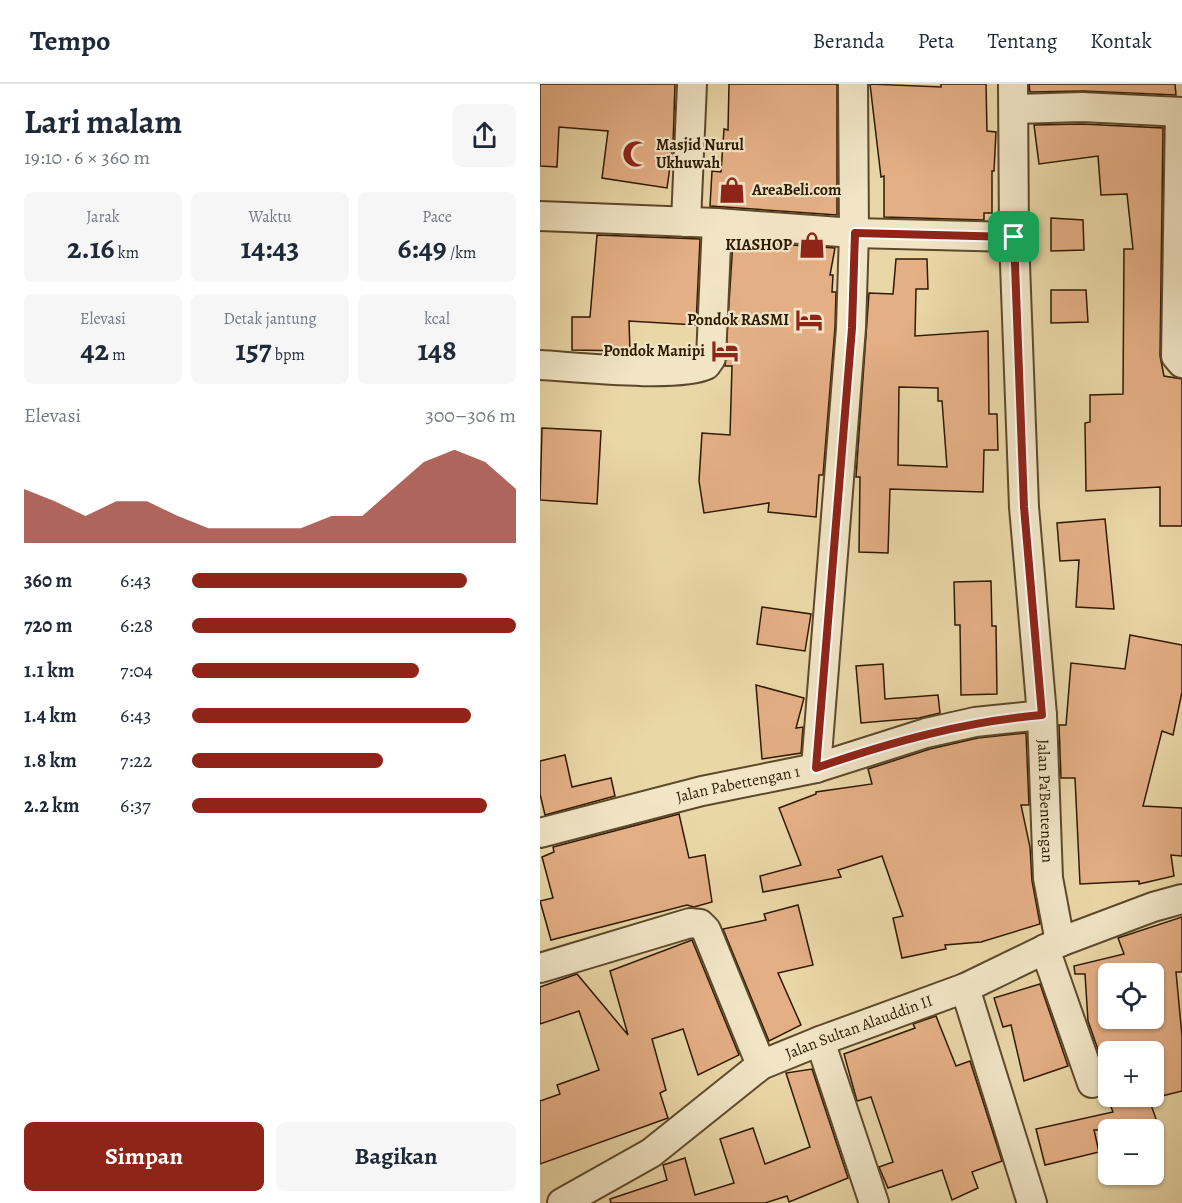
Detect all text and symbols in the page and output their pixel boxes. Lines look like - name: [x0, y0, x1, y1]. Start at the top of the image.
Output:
- text: Tempo: [30, 22, 110, 60]
- text: Beranda: [813, 27, 885, 55]
- text: Peta: [918, 27, 954, 55]
- text: Tentang: [987, 27, 1057, 55]
- text: Kontak: [1090, 27, 1152, 55]
- text: Lari malam: [24, 99, 182, 144]
- button: share: [453, 104, 516, 167]
- place label: Masjid Nurul Ukhuwah: [656, 134, 745, 174]
- mosque icon: Masjid Nurul Ukhuwah: [621, 139, 651, 169]
- text: 19:10 · 6 × 360 m: [24, 144, 150, 171]
- shop icon: AreaBeli.com: [717, 175, 747, 205]
- place label: AreaBeli.com: [751, 179, 842, 201]
- text: Jarak: [86, 206, 120, 228]
- text: Waktu: [249, 206, 291, 228]
- text: Pace: [422, 206, 452, 228]
- pin: [988, 211, 1039, 262]
- icon: arrive: [997, 220, 1030, 253]
- text: 2.16: [67, 228, 115, 268]
- text: 14:43: [241, 228, 299, 268]
- text: 6:49: [398, 228, 447, 268]
- shop icon: KIASHOP: [797, 230, 827, 260]
- place label: KIASHOP: [725, 234, 793, 256]
- text: km: [115, 242, 139, 264]
- text: /km: [447, 242, 476, 264]
- hotel icon: Pondok RASMI: [794, 305, 824, 335]
- text: Elevasi: [80, 308, 126, 330]
- text: Detak jantung: [223, 308, 317, 330]
- text: kcal: [424, 308, 450, 330]
- place label: Pondok RASMI: [687, 309, 789, 331]
- text: 42: [80, 330, 109, 370]
- text: 157: [235, 330, 272, 370]
- text: 148: [417, 330, 457, 370]
- hotel icon: Pondok Manipi: [710, 336, 740, 366]
- place label: Pondok Manipi: [603, 340, 705, 362]
- text: m: [109, 344, 126, 366]
- text: bpm: [272, 344, 305, 366]
- text: Elevasi: [24, 402, 81, 429]
- text: 300–306 m: [425, 402, 516, 429]
- text: 360 m: [24, 567, 72, 594]
- text: 6:43: [120, 567, 151, 594]
- text: 720 m: [24, 612, 73, 639]
- text: 6:28: [120, 612, 153, 639]
- text: 1.1 km: [24, 657, 74, 684]
- text: 7:04: [120, 657, 153, 684]
- text: 1.4 km: [24, 702, 77, 729]
- text: 6:43: [120, 702, 151, 729]
- street label: Jalan Pa'Bentengan: [1032, 739, 1058, 863]
- text: 1.8 km: [24, 747, 77, 774]
- text: 7:22: [120, 747, 152, 774]
- street label: Jalan Pabettengan 1: [674, 760, 802, 808]
- text: 2.2 km: [24, 792, 79, 819]
- text: 6:37: [120, 792, 151, 819]
- map controls: [1098, 963, 1164, 1185]
- button: locate: [1098, 963, 1164, 1029]
- street label: Jalan Sultan Alauddin II: [782, 990, 936, 1065]
- button: +: [1098, 1041, 1164, 1107]
- button: −: [1098, 1119, 1164, 1185]
- button: Simpan: [24, 1122, 264, 1191]
- button: Bagikan: [276, 1122, 516, 1191]

